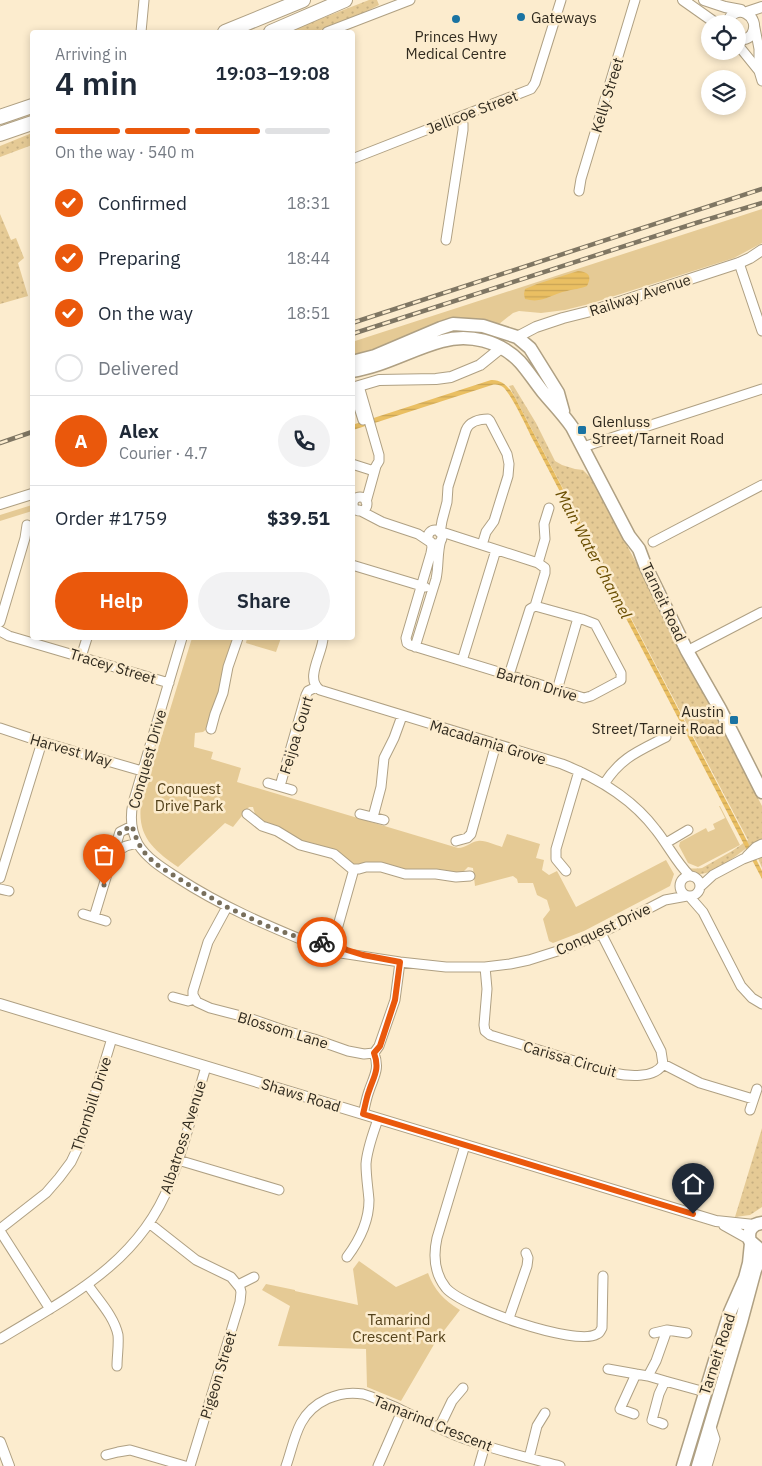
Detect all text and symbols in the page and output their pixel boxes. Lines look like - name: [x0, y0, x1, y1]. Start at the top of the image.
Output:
- place label: Gateways: [531, 8, 597, 27]
- marker: Gateways: [515, 11, 527, 23]
- marker: Princes Hwy Medical Centre: [450, 13, 462, 25]
- map controls: [701, 15, 746, 115]
- button: locate: [701, 15, 746, 60]
- place label: Princes Hwy Medical Centre: [405, 27, 507, 63]
- text: Arriving in: [55, 44, 127, 64]
- street label: Kelly Street: [587, 55, 627, 135]
- text: 19:03–19:08: [216, 61, 330, 85]
- text: 4 min: [55, 62, 138, 104]
- button: layers: [701, 70, 746, 115]
- street label: Jellicoe Street: [424, 86, 520, 138]
- text: On the way · 540 m: [55, 142, 194, 162]
- icon: check: [55, 189, 83, 217]
- text: Confirmed: [98, 191, 187, 215]
- text: 18:31: [287, 193, 330, 213]
- icon: check: [55, 244, 83, 272]
- text: Preparing: [98, 246, 180, 270]
- text: 18:44: [287, 248, 330, 268]
- street label: Railway Avenue: [587, 270, 693, 320]
- icon: check: [55, 299, 83, 327]
- text: On the way: [98, 301, 193, 325]
- text: 18:51: [287, 303, 330, 323]
- text: Delivered: [98, 356, 179, 380]
- place label: Glenluss Street/Tarneit Road: [592, 412, 724, 448]
- button: phone: [278, 415, 330, 467]
- text: Alex: [119, 419, 159, 443]
- marker: Glenluss Street/Tarneit Road: [576, 424, 588, 436]
- text: A: [74, 429, 88, 453]
- text: Courier · 4.7: [119, 443, 208, 463]
- water label: Main Water Channel: [552, 486, 637, 623]
- text: Order #1759: [55, 506, 167, 530]
- text: $39.51: [267, 506, 330, 530]
- street label: Tarneit Road: [637, 560, 691, 644]
- button: Help: [55, 572, 188, 630]
- button: Share: [198, 572, 330, 630]
- street label: Tracey Street: [68, 644, 158, 688]
- street label: Barton Drive: [494, 663, 580, 705]
- street label: Feijoa Court: [275, 694, 317, 776]
- place label: Austin Street/Tarneit Road: [592, 702, 724, 738]
- street label: Conquest Drive: [124, 707, 170, 811]
- marker: Austin Street/Tarneit Road: [728, 714, 740, 726]
- street label: Macadamia Grove: [428, 715, 548, 769]
- street label: Harvest Way: [28, 729, 115, 771]
- park label: Conquest Drive Park: [155, 779, 223, 815]
- pin: [83, 834, 125, 885]
- icon: bag: [90, 841, 118, 869]
- street label: Conquest Drive: [553, 899, 653, 959]
- courier: [297, 917, 347, 967]
- icon: bike: [308, 928, 336, 956]
- street label: Blossom Lane: [235, 1007, 331, 1053]
- street label: Carissa Circuit: [521, 1037, 619, 1081]
- street label: Thornbill Drive: [67, 1054, 115, 1154]
- street label: Shaws Road: [259, 1074, 343, 1116]
- street label: Albatross Avenue: [156, 1078, 210, 1196]
- pin: [672, 1163, 714, 1214]
- icon: home: [679, 1170, 707, 1198]
- park label: Tamarind Crescent Park: [352, 1310, 446, 1346]
- street label: Tarneit Road: [695, 1311, 739, 1397]
- street label: Pigeon Street: [196, 1329, 240, 1421]
- street label: Tamarind Crescent: [371, 1391, 495, 1455]

